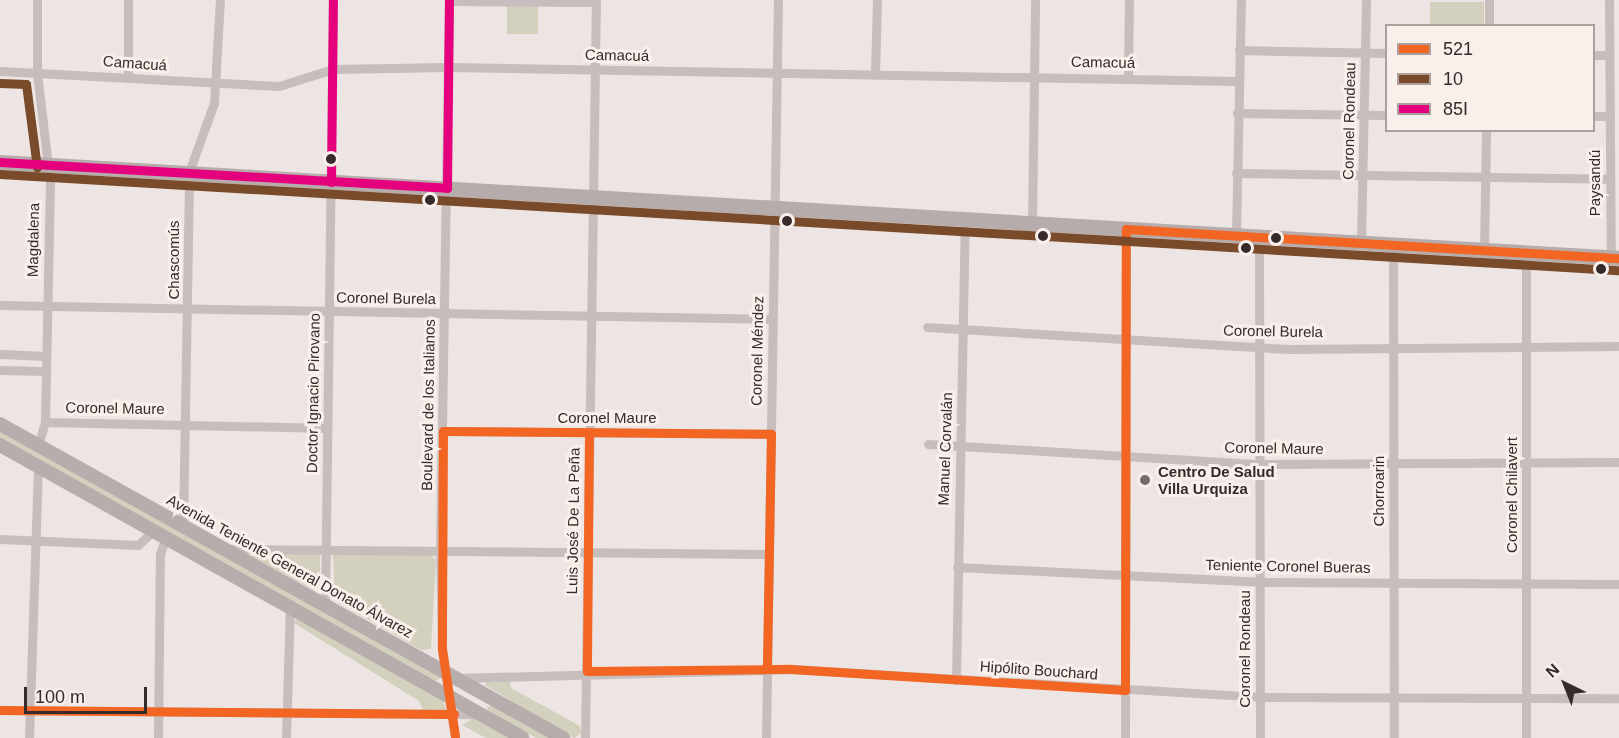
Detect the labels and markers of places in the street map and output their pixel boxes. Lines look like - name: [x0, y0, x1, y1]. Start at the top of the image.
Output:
- unlabelled marker: [325, 153, 337, 165]
- unlabelled marker: [424, 194, 436, 206]
- unlabelled marker: [781, 215, 793, 227]
- unlabelled marker: [1037, 230, 1049, 242]
- unlabelled marker: [1270, 232, 1282, 244]
- unlabelled marker: [1240, 242, 1252, 254]
- unlabelled marker: [1595, 263, 1607, 275]
- place label: Centro De Salud Villa Urquiza: [1158, 462, 1275, 497]
- marker: Centro De Salud Villa Urquiza: [1136, 471, 1154, 489]

